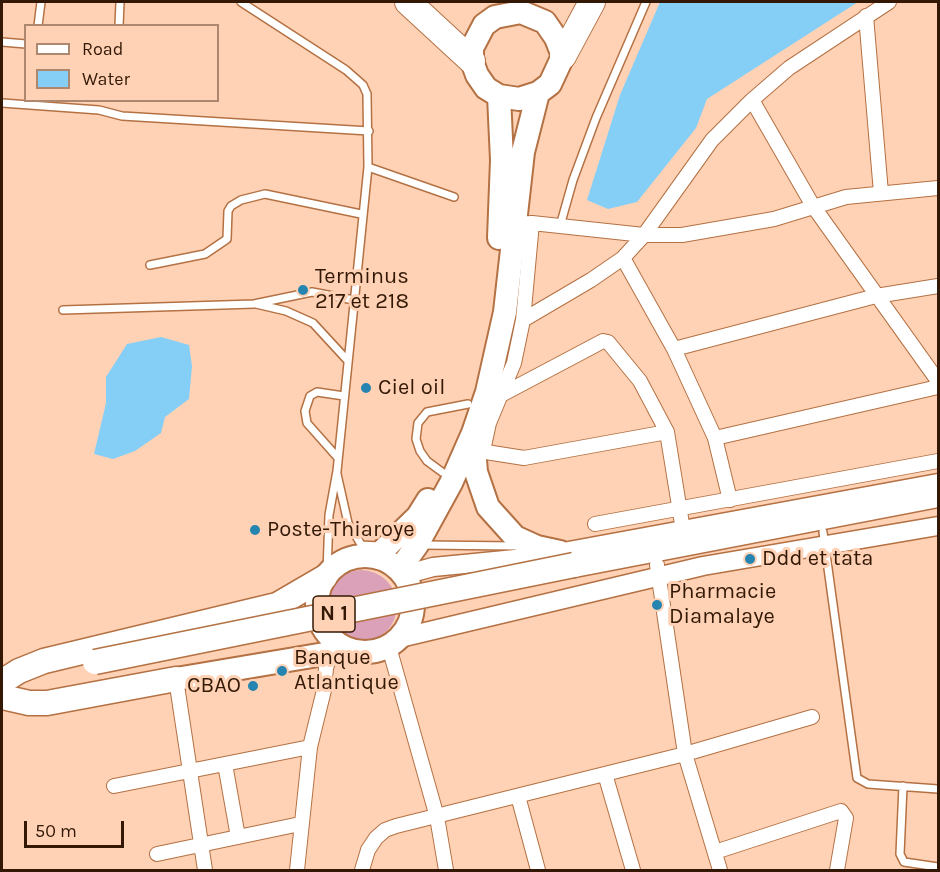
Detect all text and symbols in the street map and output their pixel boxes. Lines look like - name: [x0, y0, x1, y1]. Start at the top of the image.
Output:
- legend: [24, 24, 219, 102]
- text: Road: [82, 38, 123, 60]
- text: Water: [82, 68, 130, 90]
- place label: Terminus 217 et 218: [315, 264, 409, 316]
- marker: Terminus 217 et 218: [296, 283, 310, 297]
- place label: Ciel oil: [378, 375, 445, 401]
- marker: Ciel oil: [359, 381, 373, 395]
- place label: Poste-Thiaroye: [267, 517, 414, 543]
- marker: Poste-Thiaroye: [248, 523, 262, 537]
- place label: Ddd et tata: [762, 546, 873, 572]
- marker: Ddd et tata: [743, 552, 757, 566]
- place label: Pharmacie Diamalaye: [669, 579, 776, 630]
- road number: N 1: [313, 596, 355, 632]
- marker: Pharmacie Diamalaye: [650, 598, 664, 612]
- place label: Banque Atlantique: [294, 645, 399, 696]
- marker: Banque Atlantique: [275, 664, 289, 678]
- place label: CBAO: [187, 673, 241, 699]
- marker: CBAO: [246, 679, 260, 693]
- scale bar: [27, 809, 128, 847]
- text: 50 m: [35, 820, 77, 842]

